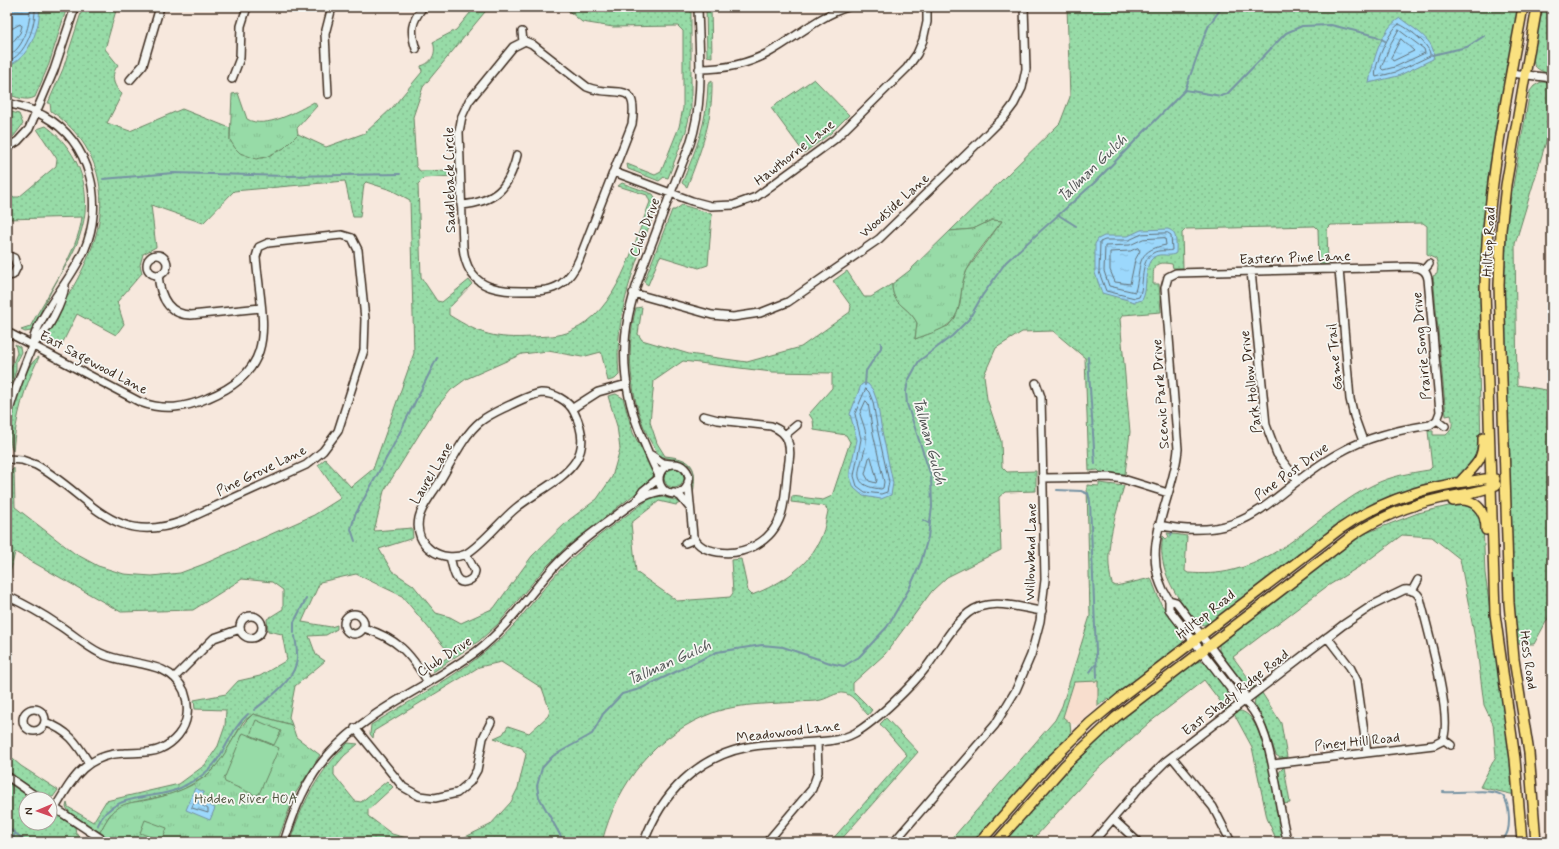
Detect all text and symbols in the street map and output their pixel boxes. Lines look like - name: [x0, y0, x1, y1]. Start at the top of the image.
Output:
- street label: Hawthorne Lane: [751, 116, 839, 190]
- street label: Saddleback Circle: [440, 127, 460, 233]
- water label: Tallman Gulch: [1054, 130, 1132, 207]
- street label: Woodside Lane: [856, 169, 934, 242]
- street label: Club Drive: [625, 195, 664, 260]
- street label: Hilltop Road: [1478, 206, 1500, 278]
- street label: Eastern Pine Lane: [1239, 247, 1351, 269]
- street label: Prairie Song Drive: [1408, 291, 1437, 401]
- street label: Game Trail: [1323, 323, 1347, 391]
- street label: East Sagewood Lane: [35, 327, 151, 401]
- street label: Park Hollow Drive: [1236, 329, 1266, 434]
- street label: Scenic Park Drive: [1148, 338, 1174, 450]
- water label: Tallman Gulch: [908, 395, 950, 487]
- street label: Laurel Lane: [406, 439, 457, 508]
- street label: Pine Post Drive: [1251, 439, 1332, 505]
- street label: Pine Grove Lane: [213, 441, 310, 501]
- street label: Willowbend Lane: [1021, 503, 1041, 601]
- street label: Hilltop Road: [1172, 586, 1239, 644]
- street label: Hess Road: [1515, 630, 1541, 691]
- street label: Club Drive: [414, 632, 475, 681]
- water label: Tallman Gulch: [624, 635, 715, 690]
- street label: East Shady Ridge Road: [1179, 645, 1293, 740]
- street label: Meadowood Lane: [735, 717, 841, 747]
- street label: Piney Hill Road: [1313, 729, 1401, 755]
- park label: Hidden River HOA: [194, 790, 298, 808]
- north arrow: [18, 791, 58, 831]
- text: N: [22, 807, 36, 815]

